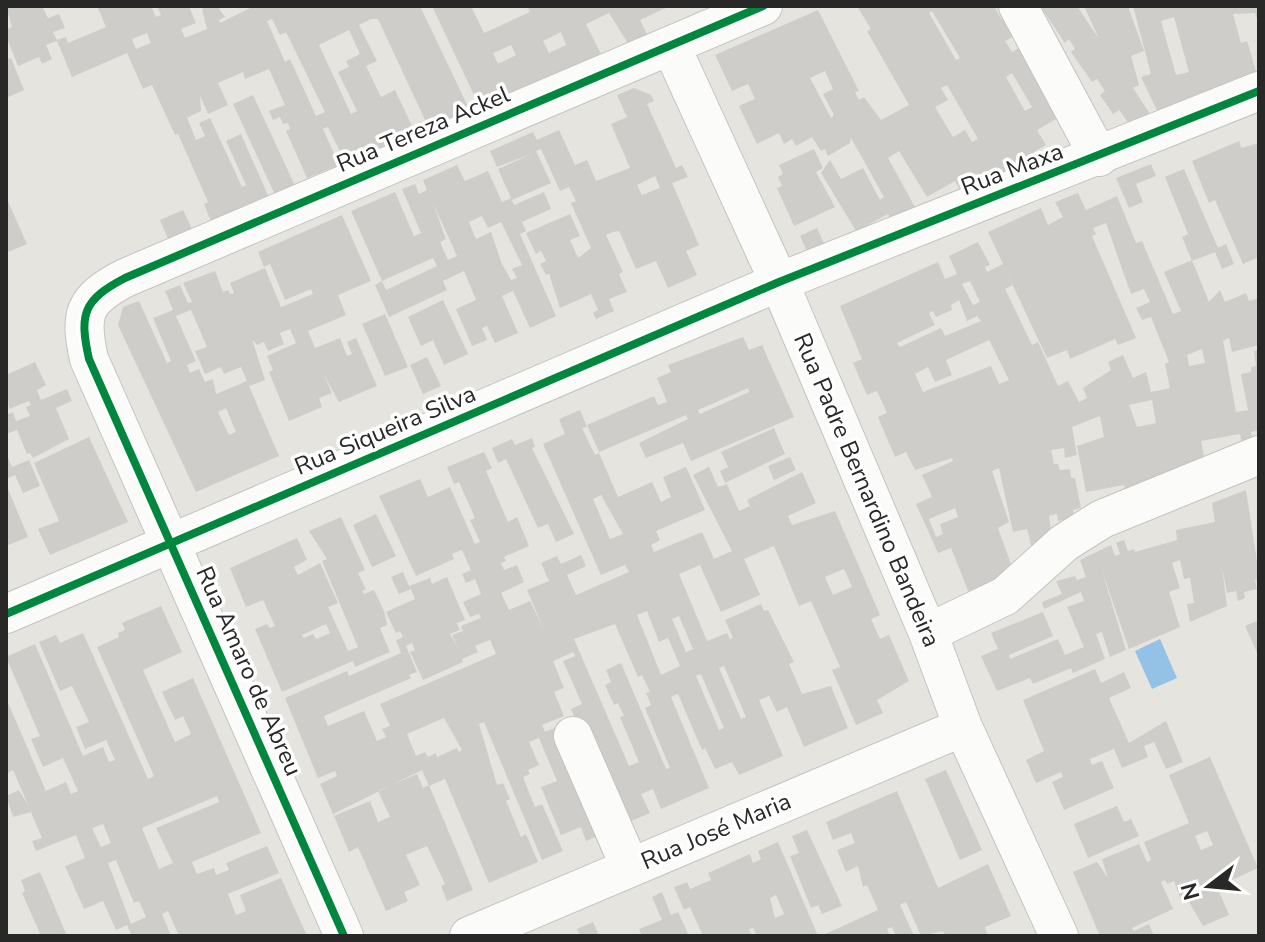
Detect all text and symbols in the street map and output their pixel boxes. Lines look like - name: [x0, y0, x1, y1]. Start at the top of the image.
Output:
- street label: Rua Tereza Ackel: [332, 78, 514, 180]
- street label: Rua Maxa: [956, 135, 1068, 203]
- street label: Rua Padre Bernardino Bandeira: [786, 328, 948, 652]
- street label: Rua Siqueira Silva: [290, 377, 480, 483]
- street label: Rua Amaro de Abreu: [188, 561, 310, 781]
- street label: Rua José Maria: [636, 785, 796, 877]
- north arrow: [1169, 846, 1249, 926]
- text: N: [1174, 879, 1207, 903]

